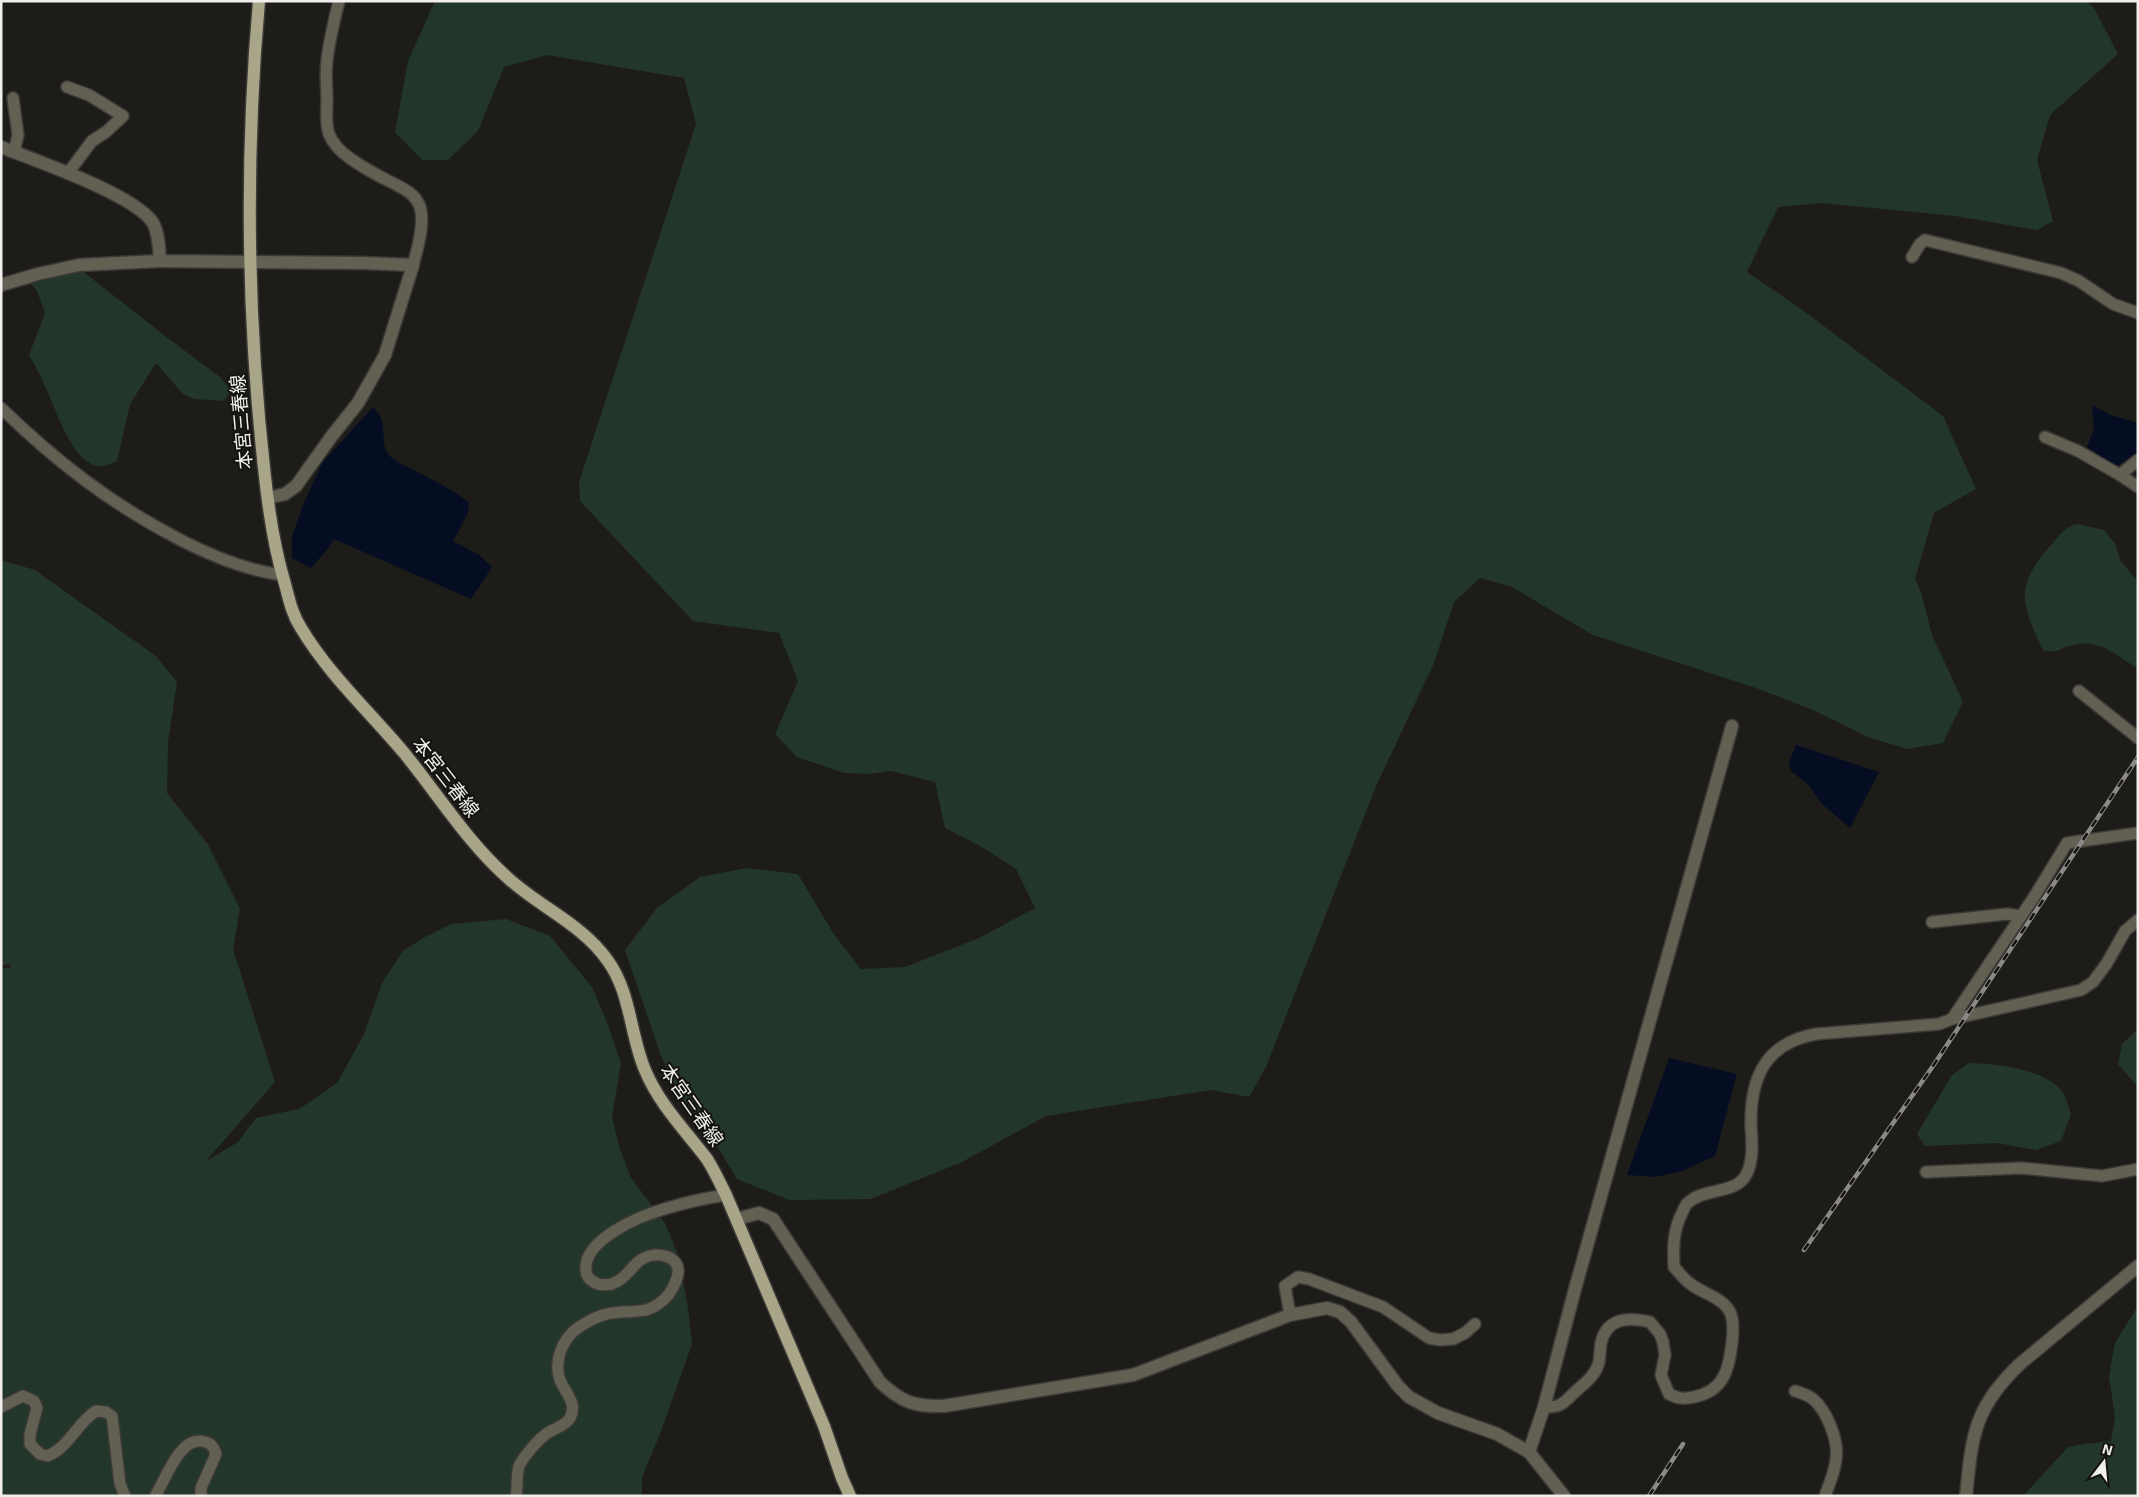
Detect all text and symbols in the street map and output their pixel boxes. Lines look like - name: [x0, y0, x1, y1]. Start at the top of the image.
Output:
- street label: 本宮三春線: [225, 374, 256, 470]
- street label: 本宮三春線: [408, 732, 485, 821]
- street label: 本宮三春線: [656, 1059, 729, 1150]
- north arrow: [2079, 1437, 2129, 1487]
- text: N: [2101, 1439, 2115, 1459]

